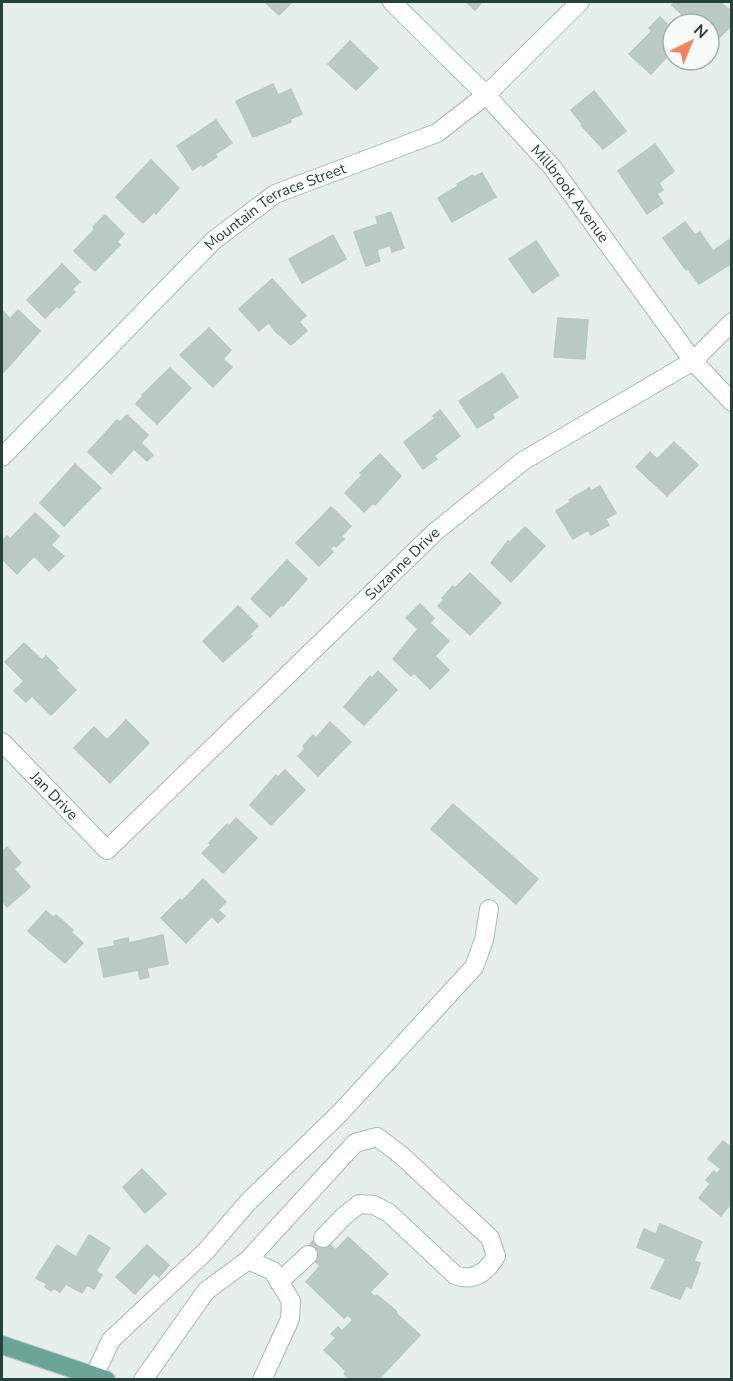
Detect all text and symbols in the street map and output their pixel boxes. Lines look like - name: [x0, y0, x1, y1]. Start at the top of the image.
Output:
- north arrow: [661, 12, 721, 72]
- text: N: [689, 20, 712, 44]
- street label: Millbrook Avenue: [526, 140, 614, 247]
- street label: Mountain Terrace Street: [200, 158, 349, 254]
- street label: Suzanne Drive: [361, 523, 444, 605]
- street label: Jan Drive: [25, 766, 83, 825]

